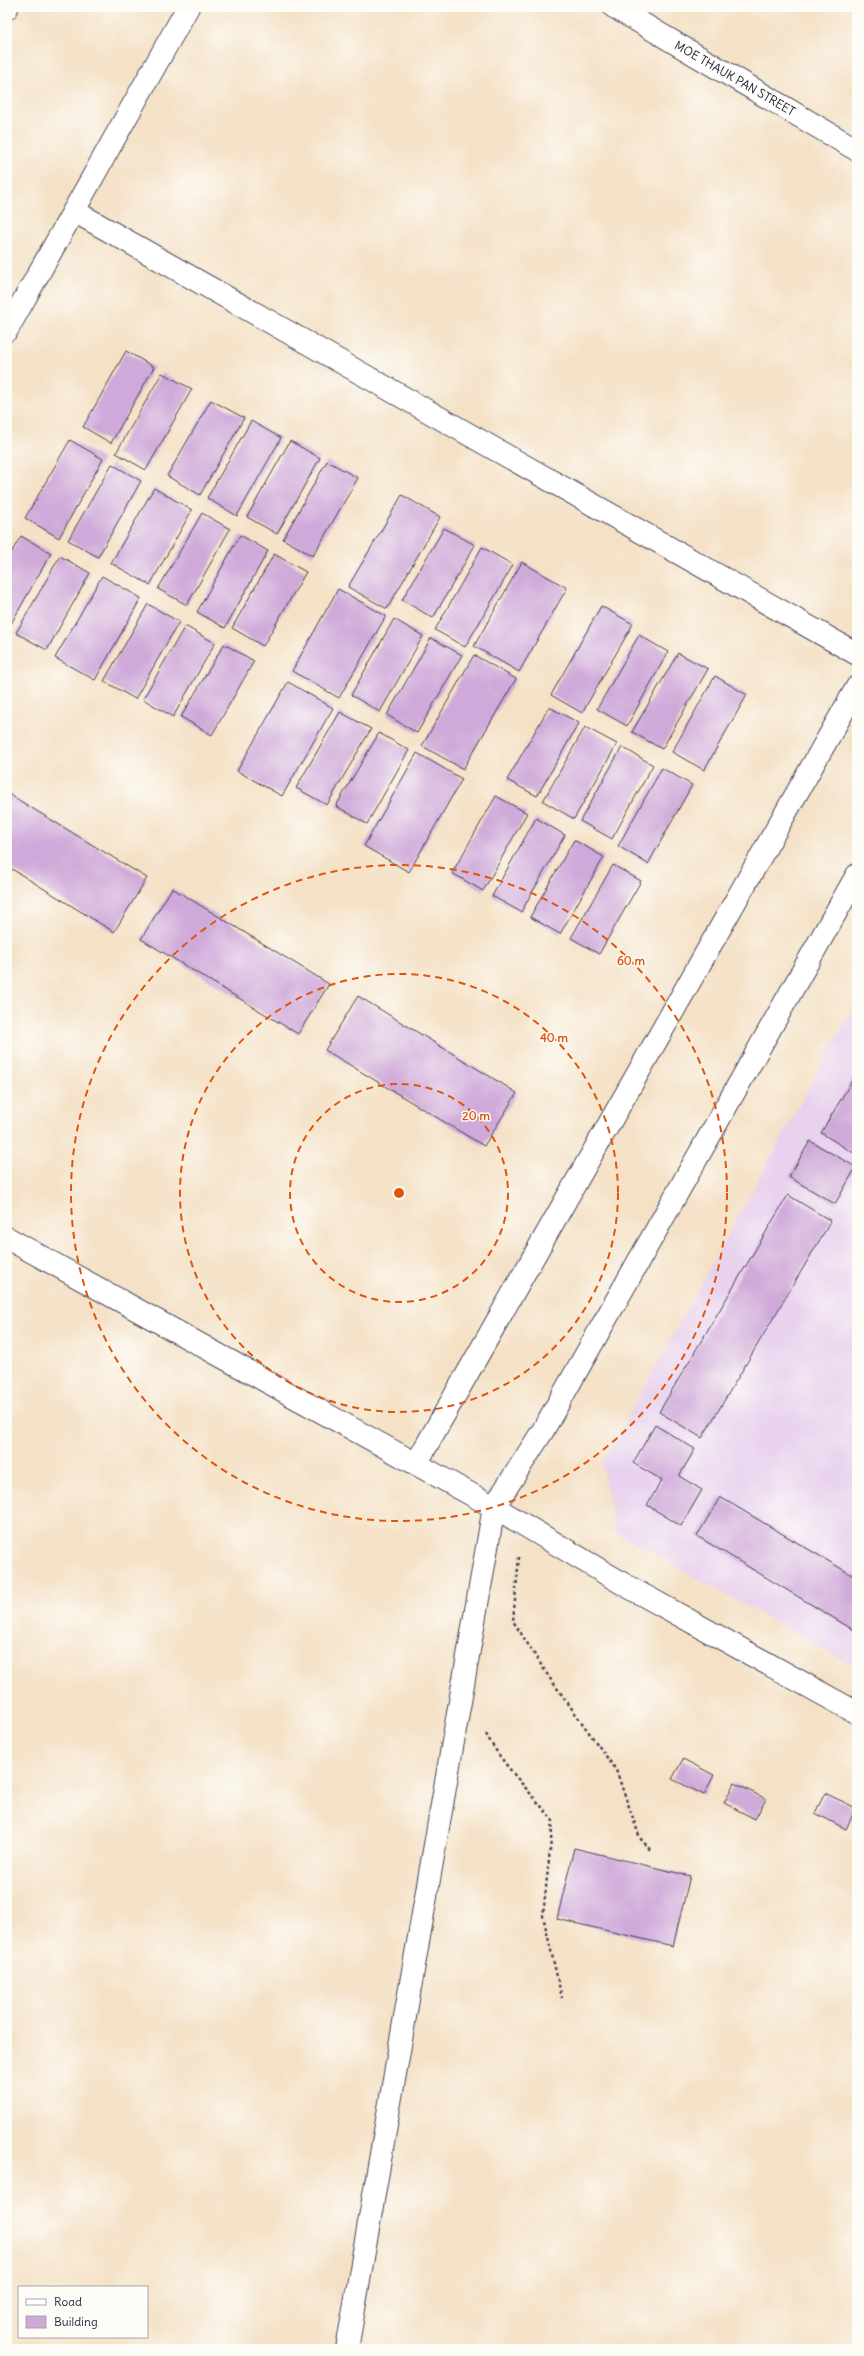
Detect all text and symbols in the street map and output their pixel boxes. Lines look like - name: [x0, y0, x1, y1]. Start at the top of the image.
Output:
- street label: MOE THAUK PAN STREET: [672, 37, 798, 119]
- text: 60 m: [617, 953, 646, 968]
- text: 40 m: [540, 1030, 569, 1045]
- text: 20 m: [462, 1108, 490, 1123]
- centre of rings: [392, 1186, 406, 1200]
- legend: [18, 2286, 148, 2338]
- text: Road: [54, 2294, 82, 2309]
- text: Building: [54, 2314, 98, 2329]

